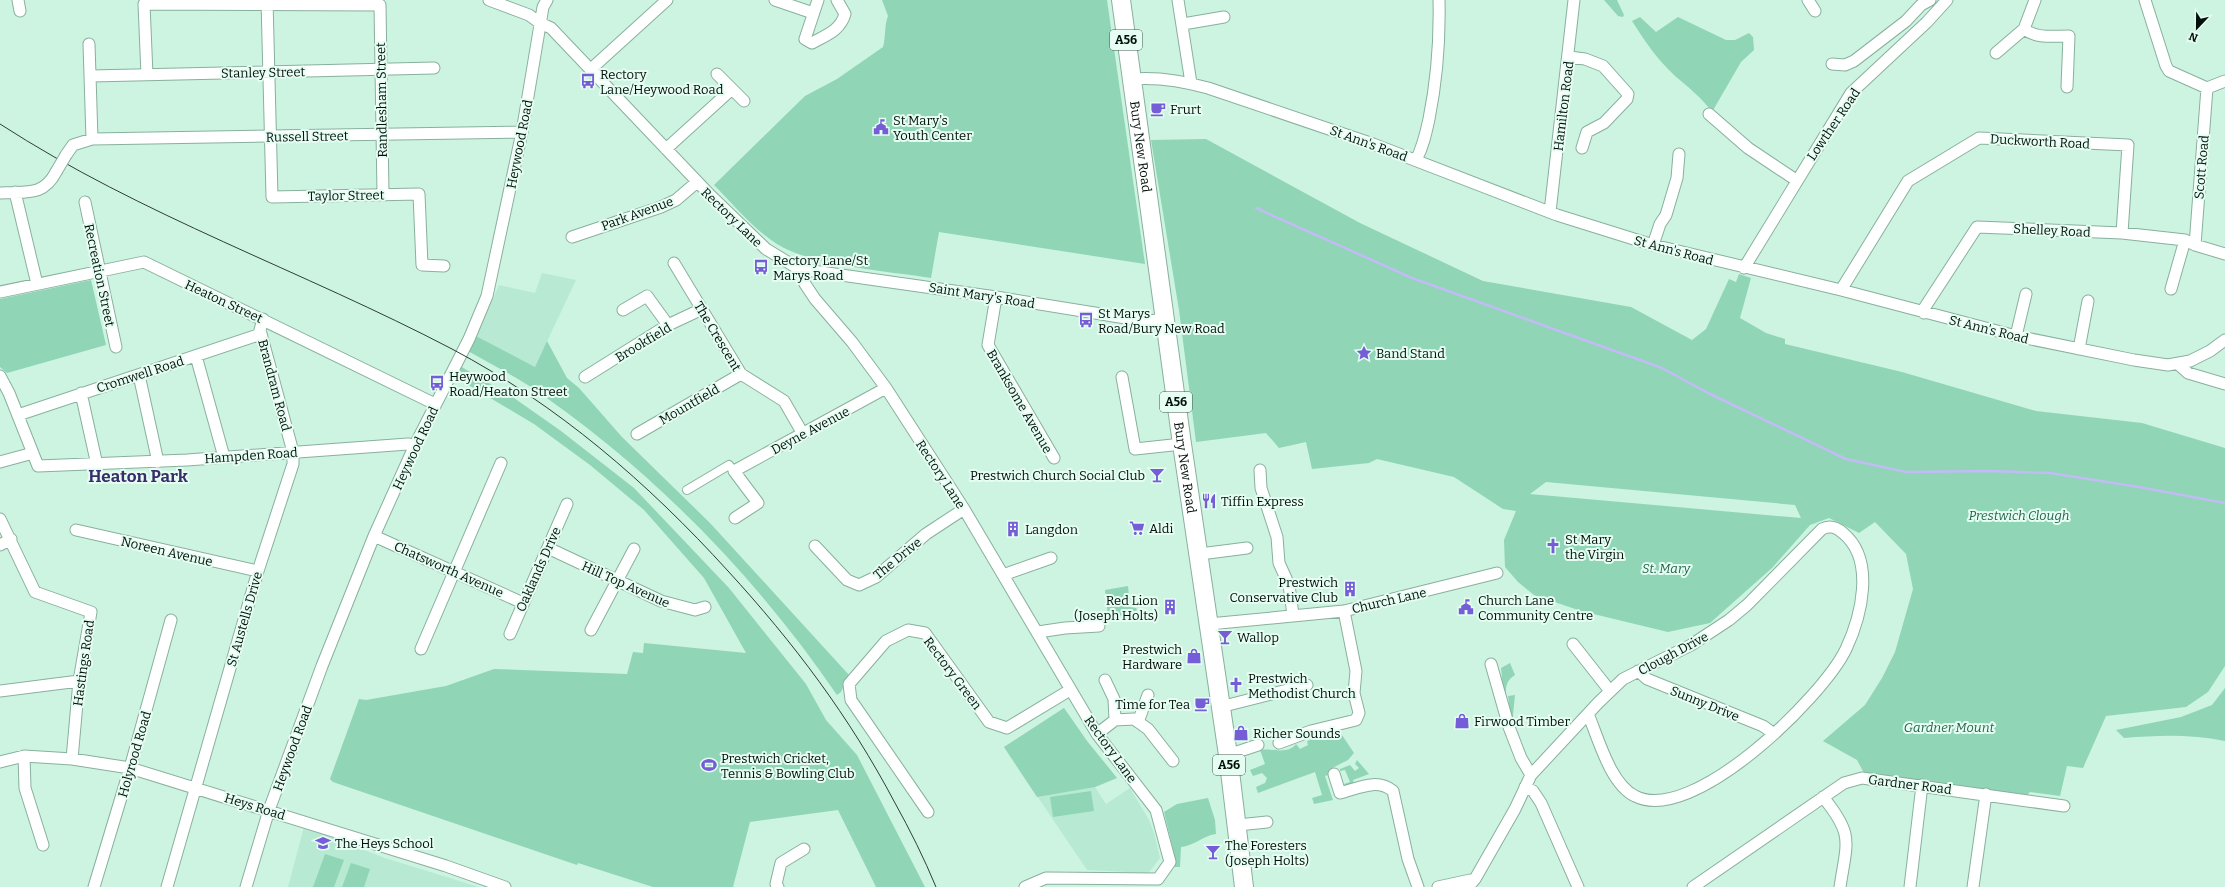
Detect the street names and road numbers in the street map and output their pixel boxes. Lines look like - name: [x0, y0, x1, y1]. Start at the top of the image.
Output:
- road number: A56: [1110, 30, 1142, 50]
- street label: Randlesham Street: [373, 42, 390, 158]
- street label: Hamilton Road: [1551, 60, 1577, 152]
- street label: Stanley Street: [221, 64, 306, 81]
- street label: Lowther Road: [1804, 85, 1863, 163]
- street label: Heywood Road: [504, 98, 536, 190]
- street label: Bury New Road: [1127, 100, 1154, 194]
- street label: St Ann's Road: [1328, 122, 1410, 165]
- street label: Russell Street: [266, 128, 349, 145]
- street label: Duckworth Road: [1990, 131, 2091, 152]
- street label: Scott Road: [2191, 134, 2212, 200]
- street label: Rectory Lane: [698, 185, 765, 250]
- street label: Taylor Street: [308, 187, 385, 204]
- street label: Park Avenue: [599, 193, 675, 233]
- street label: Shelley Road: [2013, 221, 2091, 240]
- street label: Recreation Street: [81, 222, 118, 328]
- street label: St Ann's Road: [1633, 233, 1715, 268]
- street label: Heaton Street: [183, 277, 265, 326]
- street label: Saint Mary's Road: [928, 280, 1036, 311]
- street label: The Crescent: [691, 299, 744, 374]
- street label: St Ann's Road: [1948, 312, 2030, 347]
- street label: Brookfield: [612, 320, 674, 365]
- street label: Brandram Road: [255, 338, 294, 433]
- street label: Branksome Avenue: [984, 347, 1055, 456]
- street label: Cromwell Road: [95, 353, 186, 396]
- street label: Mountfield: [657, 381, 722, 428]
- road number: A56: [1160, 392, 1192, 412]
- street label: Heywood Road: [390, 404, 441, 492]
- street label: Deyne Avenue: [769, 404, 852, 457]
- street label: Bury New Road: [1171, 421, 1199, 515]
- street label: Rectory Lane: [913, 437, 968, 511]
- street label: Hampden Road: [204, 445, 299, 466]
- street label: Oaklands Drive: [513, 525, 564, 614]
- street label: Noreen Avenue: [120, 534, 214, 569]
- street label: The Drive: [870, 535, 924, 582]
- street label: Chatsworth Avenue: [392, 539, 506, 600]
- street label: Hill Top Avenue: [579, 558, 672, 611]
- street label: St Austells Drive: [224, 570, 265, 668]
- street label: Church Lane: [1350, 585, 1428, 616]
- street label: Hastings Road: [70, 619, 97, 707]
- street label: Clough Drive: [1636, 629, 1711, 678]
- street label: Rectory Green: [920, 634, 985, 713]
- street label: Sunny Drive: [1668, 683, 1742, 724]
- street label: Heywood Road: [270, 703, 315, 793]
- street label: Holyrood Road: [115, 709, 154, 799]
- street label: Rectory Lane: [1081, 713, 1140, 786]
- road number: A56: [1213, 755, 1245, 775]
- street label: Gardner Road: [1867, 772, 1953, 797]
- street label: Heys Road: [223, 790, 287, 823]

